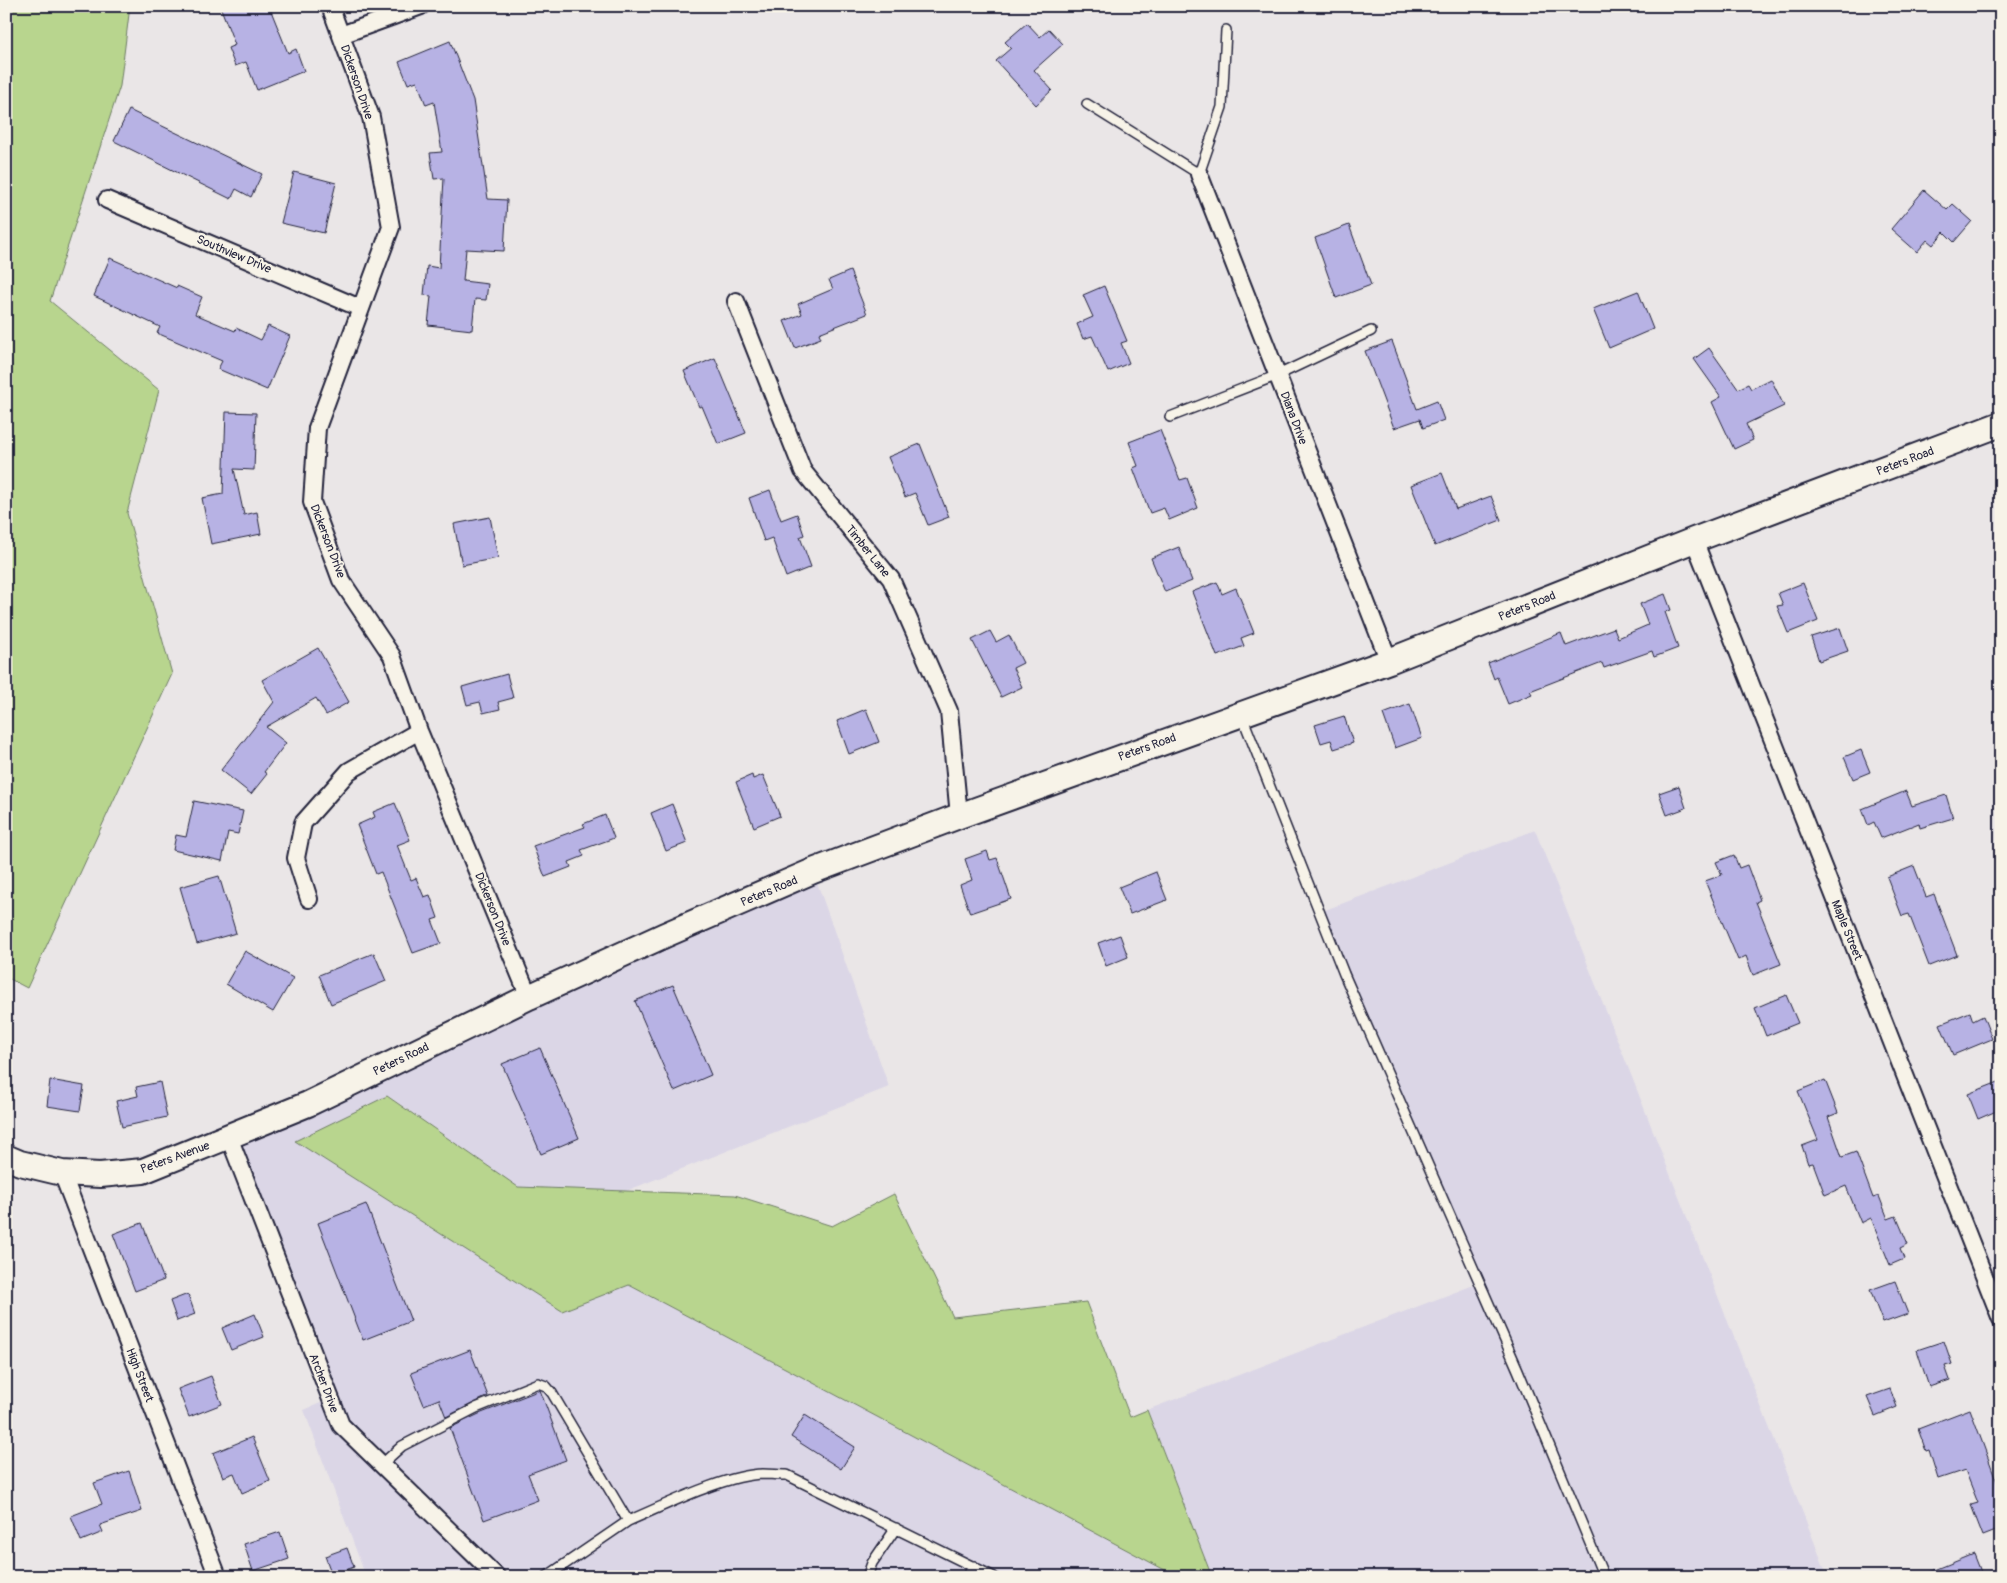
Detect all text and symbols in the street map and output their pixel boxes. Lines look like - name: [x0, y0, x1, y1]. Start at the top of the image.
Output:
- street label: Dickerson Drive: [337, 43, 376, 121]
- street label: Southview Drive: [194, 232, 274, 277]
- street label: Diana Drive: [1277, 390, 1311, 447]
- street label: Peters Road: [1874, 444, 1936, 479]
- street label: Dickerson Drive: [307, 502, 348, 580]
- street label: Timber Lane: [842, 522, 893, 580]
- street label: Peters Road: [1496, 588, 1558, 625]
- street label: Peters Road: [1116, 730, 1178, 765]
- street label: Dickerson Drive: [471, 870, 514, 948]
- street label: Peters Road: [738, 873, 800, 910]
- street label: Maple Street: [1828, 898, 1866, 963]
- street label: Peters Road: [371, 1039, 432, 1079]
- street label: Peters Avenue: [139, 1138, 212, 1177]
- street label: High Street: [122, 1346, 157, 1404]
- street label: Archer Drive: [305, 1351, 342, 1415]

